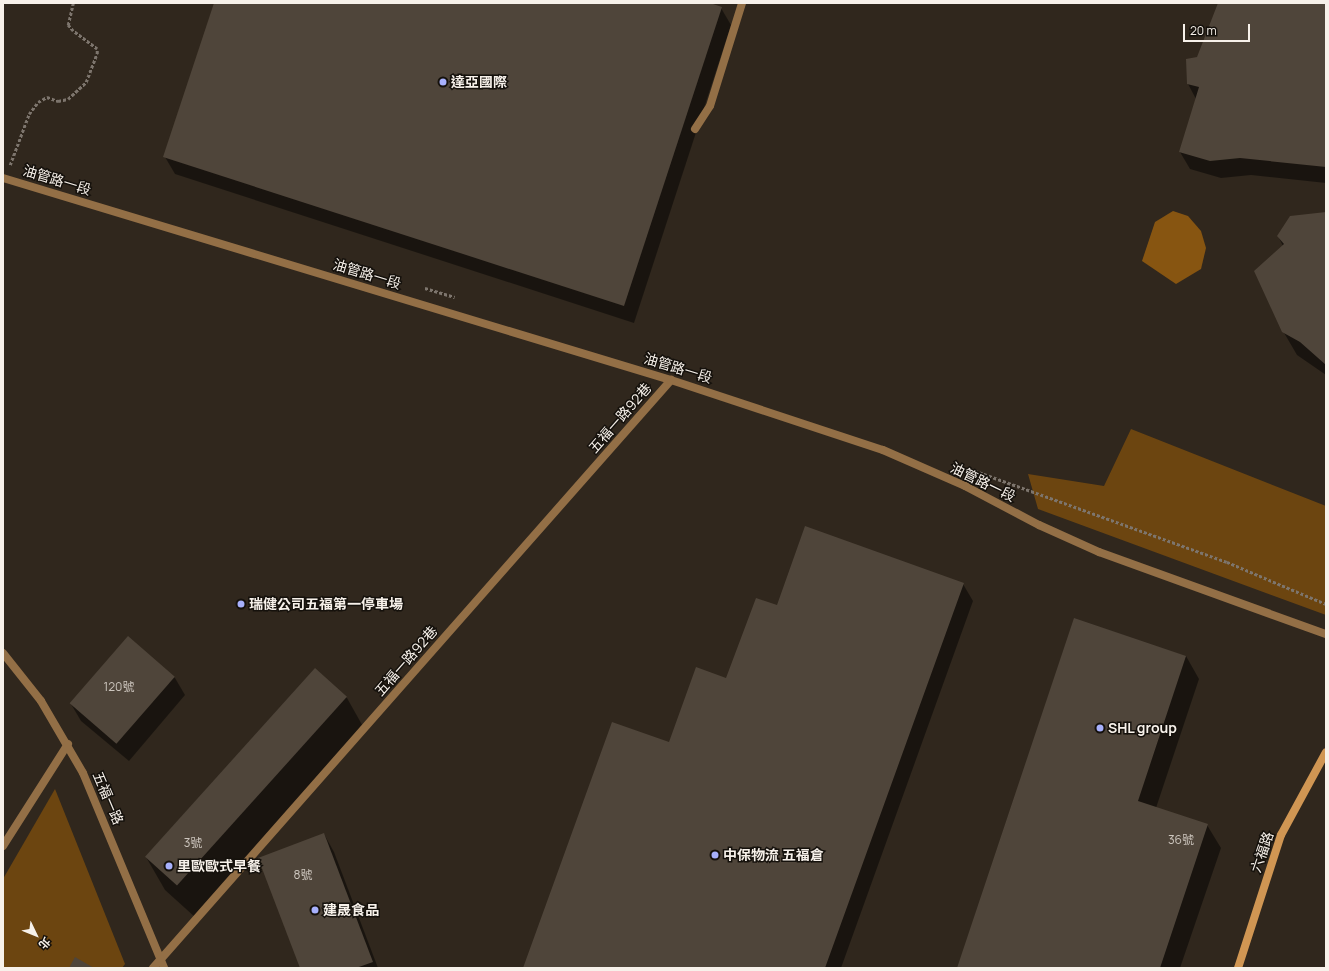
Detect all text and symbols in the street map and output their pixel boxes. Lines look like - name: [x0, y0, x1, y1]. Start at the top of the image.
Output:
- scale bar: [1185, 16, 1252, 42]
- text: 20 m: [1190, 22, 1217, 39]
- place label: 達亞國際: [451, 74, 507, 90]
- marker: 達亞國際: [438, 77, 448, 87]
- street label: 油管路一段: [21, 162, 93, 198]
- street label: 油管路一段: [331, 256, 403, 292]
- street label: 油管路一段: [642, 350, 714, 386]
- street label: 五福一路92巷: [585, 380, 655, 456]
- street label: 油管路一段: [948, 459, 1018, 505]
- place label: 瑞健公司五福第一停車場: [249, 596, 403, 612]
- marker: 瑞健公司五福第一停車場: [236, 599, 246, 609]
- street label: 五福一路92巷: [371, 623, 441, 699]
- house number: 120號: [104, 680, 134, 694]
- place label: SHL group: [1108, 720, 1178, 736]
- marker: SHL group: [1095, 723, 1105, 733]
- street label: 五福一路: [89, 769, 127, 827]
- street label: 六福路: [1247, 829, 1277, 875]
- house number: 36號: [1168, 833, 1194, 847]
- house number: 3號: [184, 836, 202, 850]
- place label: 中保物流 五福倉: [723, 847, 824, 863]
- marker: 中保物流 五福倉: [710, 850, 720, 860]
- place label: 里歐歐式早餐: [177, 858, 261, 874]
- marker: 里歐歐式早餐: [164, 861, 174, 871]
- house number: 8號: [294, 868, 312, 882]
- place label: 建晟食品: [323, 902, 379, 918]
- marker: 建晟食品: [310, 905, 320, 915]
- north arrow: [16, 915, 56, 955]
- text: 北: [36, 934, 54, 953]

